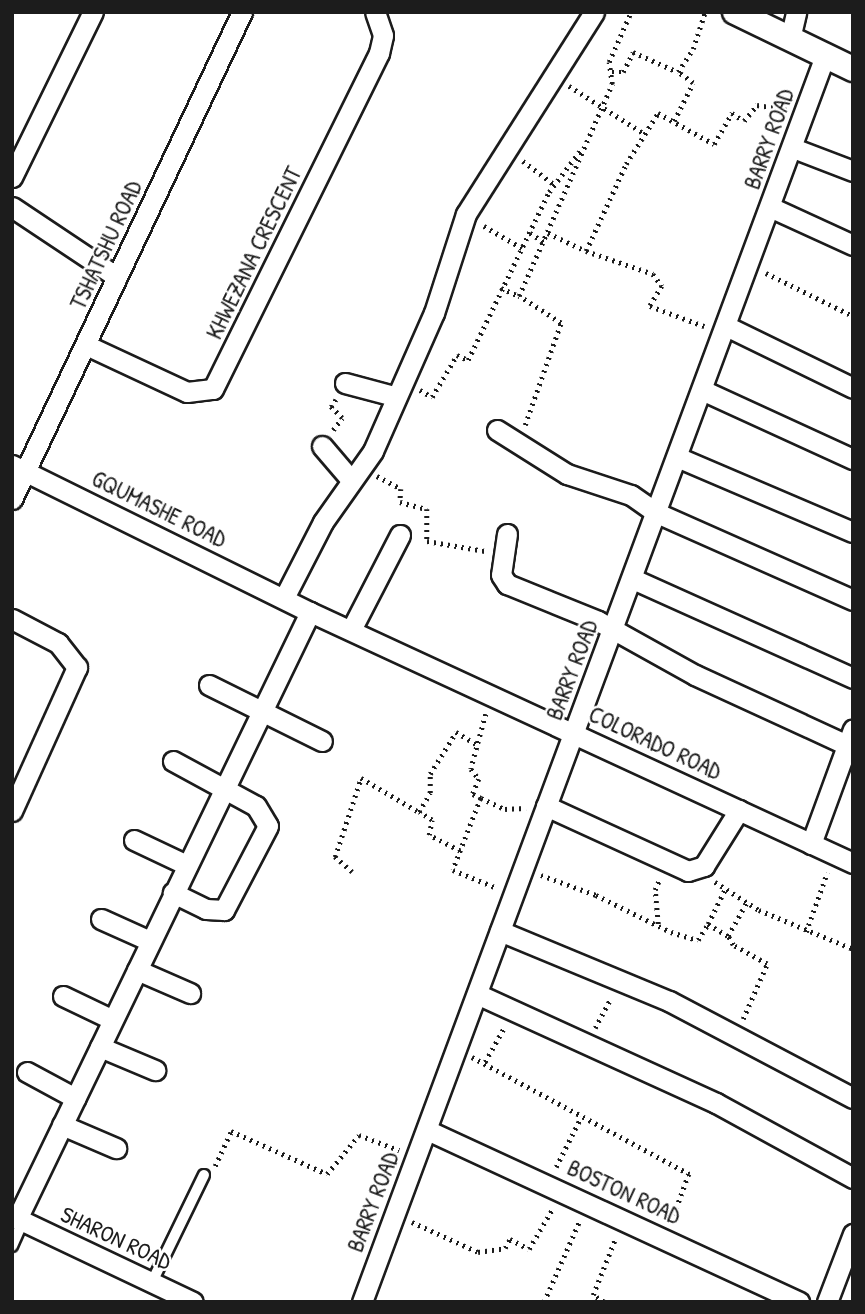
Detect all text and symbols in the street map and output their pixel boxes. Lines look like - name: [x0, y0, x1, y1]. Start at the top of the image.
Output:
- street label: BARRY ROAD: [738, 85, 800, 193]
- street label: KHWEZANA CRESCENT: [200, 162, 308, 344]
- street label: TSHATSHU ROAD: [64, 176, 148, 314]
- street label: GQUMASHE ROAD: [87, 465, 231, 553]
- street label: BARRY ROAD: [540, 616, 604, 724]
- street label: COLORADO ROAD: [584, 700, 726, 786]
- street label: BARRY ROAD: [341, 1148, 405, 1256]
- street label: BOSTON ROAD: [563, 1154, 685, 1230]
- street label: SHARON ROAD: [56, 1200, 176, 1276]

